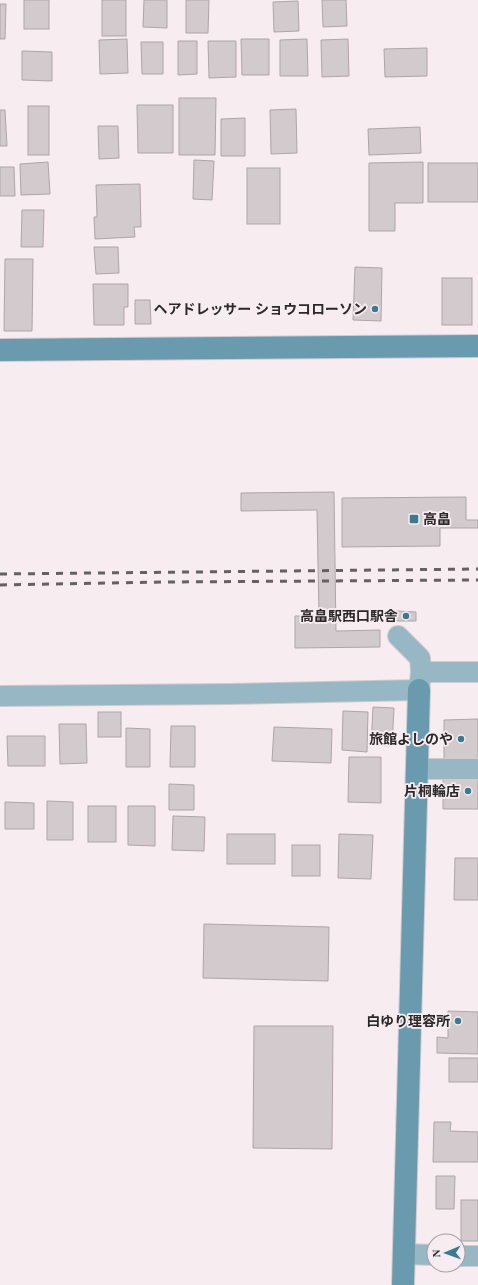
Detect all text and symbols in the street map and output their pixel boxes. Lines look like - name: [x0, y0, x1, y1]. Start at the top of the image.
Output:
- place label: ヘアドレッサー ショウコローソン: [154, 302, 367, 317]
- marker: ヘアドレッサー ショウコローソン: [370, 304, 380, 314]
- place label: 高畠: [423, 511, 451, 527]
- marker: 高畠: [408, 513, 420, 525]
- place label: 高畠駅西口駅舎: [300, 608, 398, 624]
- marker: 高畠駅西口駅舎: [401, 611, 411, 621]
- place label: 旅館よしのや: [369, 732, 453, 747]
- marker: 旅館よしのや: [456, 734, 466, 744]
- place label: 片桐輪店: [404, 783, 460, 799]
- marker: 片桐輪店: [463, 786, 473, 796]
- place label: 白ゆり理容所: [366, 1014, 450, 1029]
- marker: 白ゆり理容所: [453, 1016, 463, 1026]
- north arrow: [426, 1233, 466, 1273]
- text: N: [430, 1249, 442, 1258]

